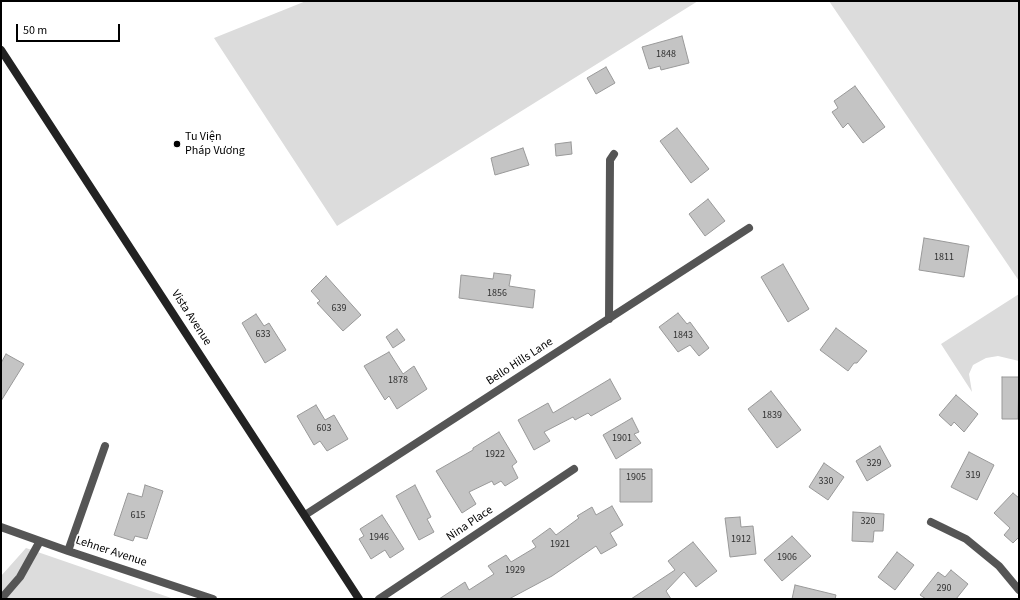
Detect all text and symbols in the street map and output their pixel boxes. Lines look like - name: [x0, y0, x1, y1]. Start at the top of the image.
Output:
- scale bar: [18, 16, 122, 42]
- text: 50 m: [23, 22, 47, 39]
- house number: 1848: [656, 49, 676, 61]
- place label: Tu Viện Pháp Vương: [185, 130, 245, 158]
- marker: Tu Viện Pháp Vương: [172, 139, 182, 149]
- house number: 1811: [934, 252, 954, 264]
- street label: Vista Avenue: [168, 288, 214, 348]
- house number: 1856: [487, 288, 507, 300]
- house number: 639: [332, 303, 346, 315]
- house number: 633: [256, 329, 270, 341]
- house number: 1843: [673, 330, 693, 342]
- street label: Bello Hills Lane: [484, 335, 556, 389]
- house number: 1878: [388, 375, 408, 387]
- house number: 1839: [762, 410, 782, 422]
- house number: 603: [317, 423, 331, 435]
- house number: 1901: [612, 433, 632, 445]
- house number: 1922: [485, 449, 505, 461]
- house number: 329: [867, 458, 881, 470]
- house number: 319: [966, 470, 980, 482]
- house number: 1905: [626, 472, 646, 484]
- house number: 330: [819, 476, 833, 488]
- street label: Nina Place: [444, 503, 496, 545]
- house number: 615: [131, 510, 145, 522]
- house number: 320: [861, 516, 875, 528]
- house number: 1946: [369, 532, 389, 544]
- street label: Lehner Avenue: [73, 534, 149, 570]
- house number: 1912: [731, 534, 751, 546]
- house number: 1921: [550, 539, 570, 551]
- house number: 1906: [777, 552, 797, 564]
- house number: 1929: [505, 565, 525, 577]
- house number: 290: [937, 583, 951, 595]

